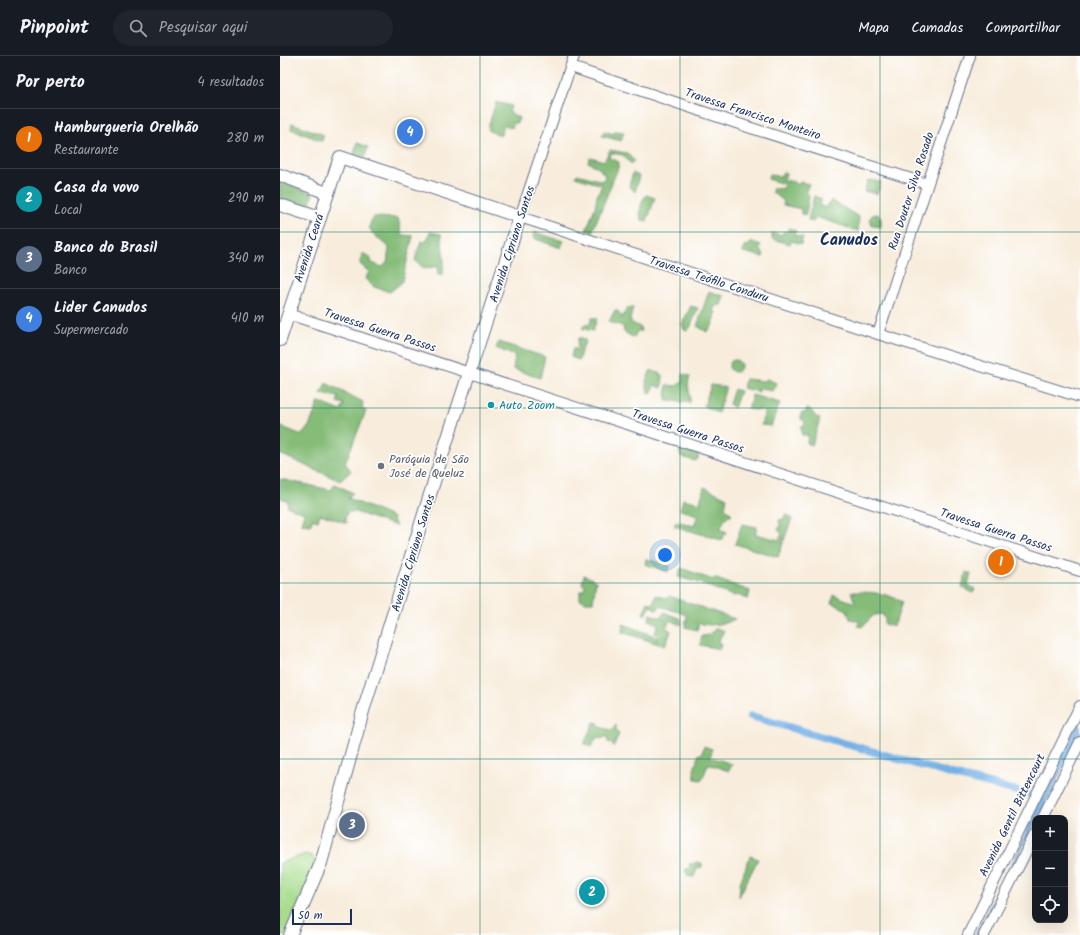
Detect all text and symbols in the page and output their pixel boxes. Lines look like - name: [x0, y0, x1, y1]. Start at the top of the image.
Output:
- search box: [113, 10, 393, 46]
- text: Pinpoint: [20, 13, 89, 43]
- text: Pesquisar aqui: [159, 16, 247, 40]
- icon: search: [127, 17, 149, 39]
- text: Mapa: [858, 17, 889, 39]
- text: Camadas: [911, 17, 963, 39]
- text: Compartilhar: [985, 17, 1060, 39]
- text: Por perto: [16, 69, 85, 96]
- text: 4 resultados: [197, 72, 264, 93]
- street label: Travessa Francisco Monteiro: [682, 84, 823, 145]
- text: Hamburgueria Orelhão: [54, 116, 199, 140]
- pin: 4: [397, 117, 423, 147]
- text: 1: [27, 128, 31, 149]
- text: 280 m: [227, 128, 264, 149]
- street label: Rua Doutor Silva Rosado: [883, 130, 940, 253]
- text: Restaurante: [54, 140, 119, 161]
- text: Casa da vovo: [54, 176, 139, 200]
- street label: Avenida Cipriano Santos: [485, 183, 540, 305]
- text: 2: [25, 188, 33, 209]
- text: 290 m: [228, 188, 264, 209]
- text: Local: [54, 200, 82, 221]
- street label: Avenida Ceará: [289, 210, 330, 285]
- district label: Canudos: [820, 228, 879, 253]
- text: Banco do Brasil: [54, 236, 157, 260]
- text: 3: [25, 248, 33, 269]
- text: 340 m: [227, 248, 264, 269]
- street label: Travessa Teófilo Conduru: [647, 251, 771, 308]
- text: Banco: [54, 260, 87, 281]
- text: Lider Canudos: [54, 296, 147, 320]
- street label: Travessa Guerra Passos: [321, 303, 438, 358]
- text: 4: [25, 308, 33, 329]
- text: 410 m: [231, 308, 264, 329]
- text: Supermercado: [54, 320, 128, 341]
- place label: Auto Zoom: [499, 396, 555, 415]
- marker: Auto Zoom: [486, 400, 496, 410]
- street label: Travessa Guerra Passos: [629, 404, 746, 459]
- place label: Paróquia de São José de Queluz: [389, 450, 469, 483]
- marker: Paróquia de São José de Queluz: [376, 461, 386, 471]
- street label: Avenida Cipriano Santos: [387, 492, 440, 614]
- street label: Travessa Guerra Passos: [937, 503, 1054, 558]
- your location: [655, 545, 675, 565]
- pin: 1: [988, 547, 1014, 577]
- street label: Avenida Gentil Bittencourt: [974, 750, 1051, 880]
- pin: 3: [339, 810, 365, 840]
- map controls: [1032, 815, 1068, 923]
- button: +: [1032, 815, 1068, 851]
- button: −: [1032, 851, 1068, 887]
- pin: 2: [579, 877, 605, 907]
- button: locate: [1032, 887, 1068, 923]
- scale bar: [292, 907, 352, 926]
- text: 50 m: [298, 907, 323, 925]

